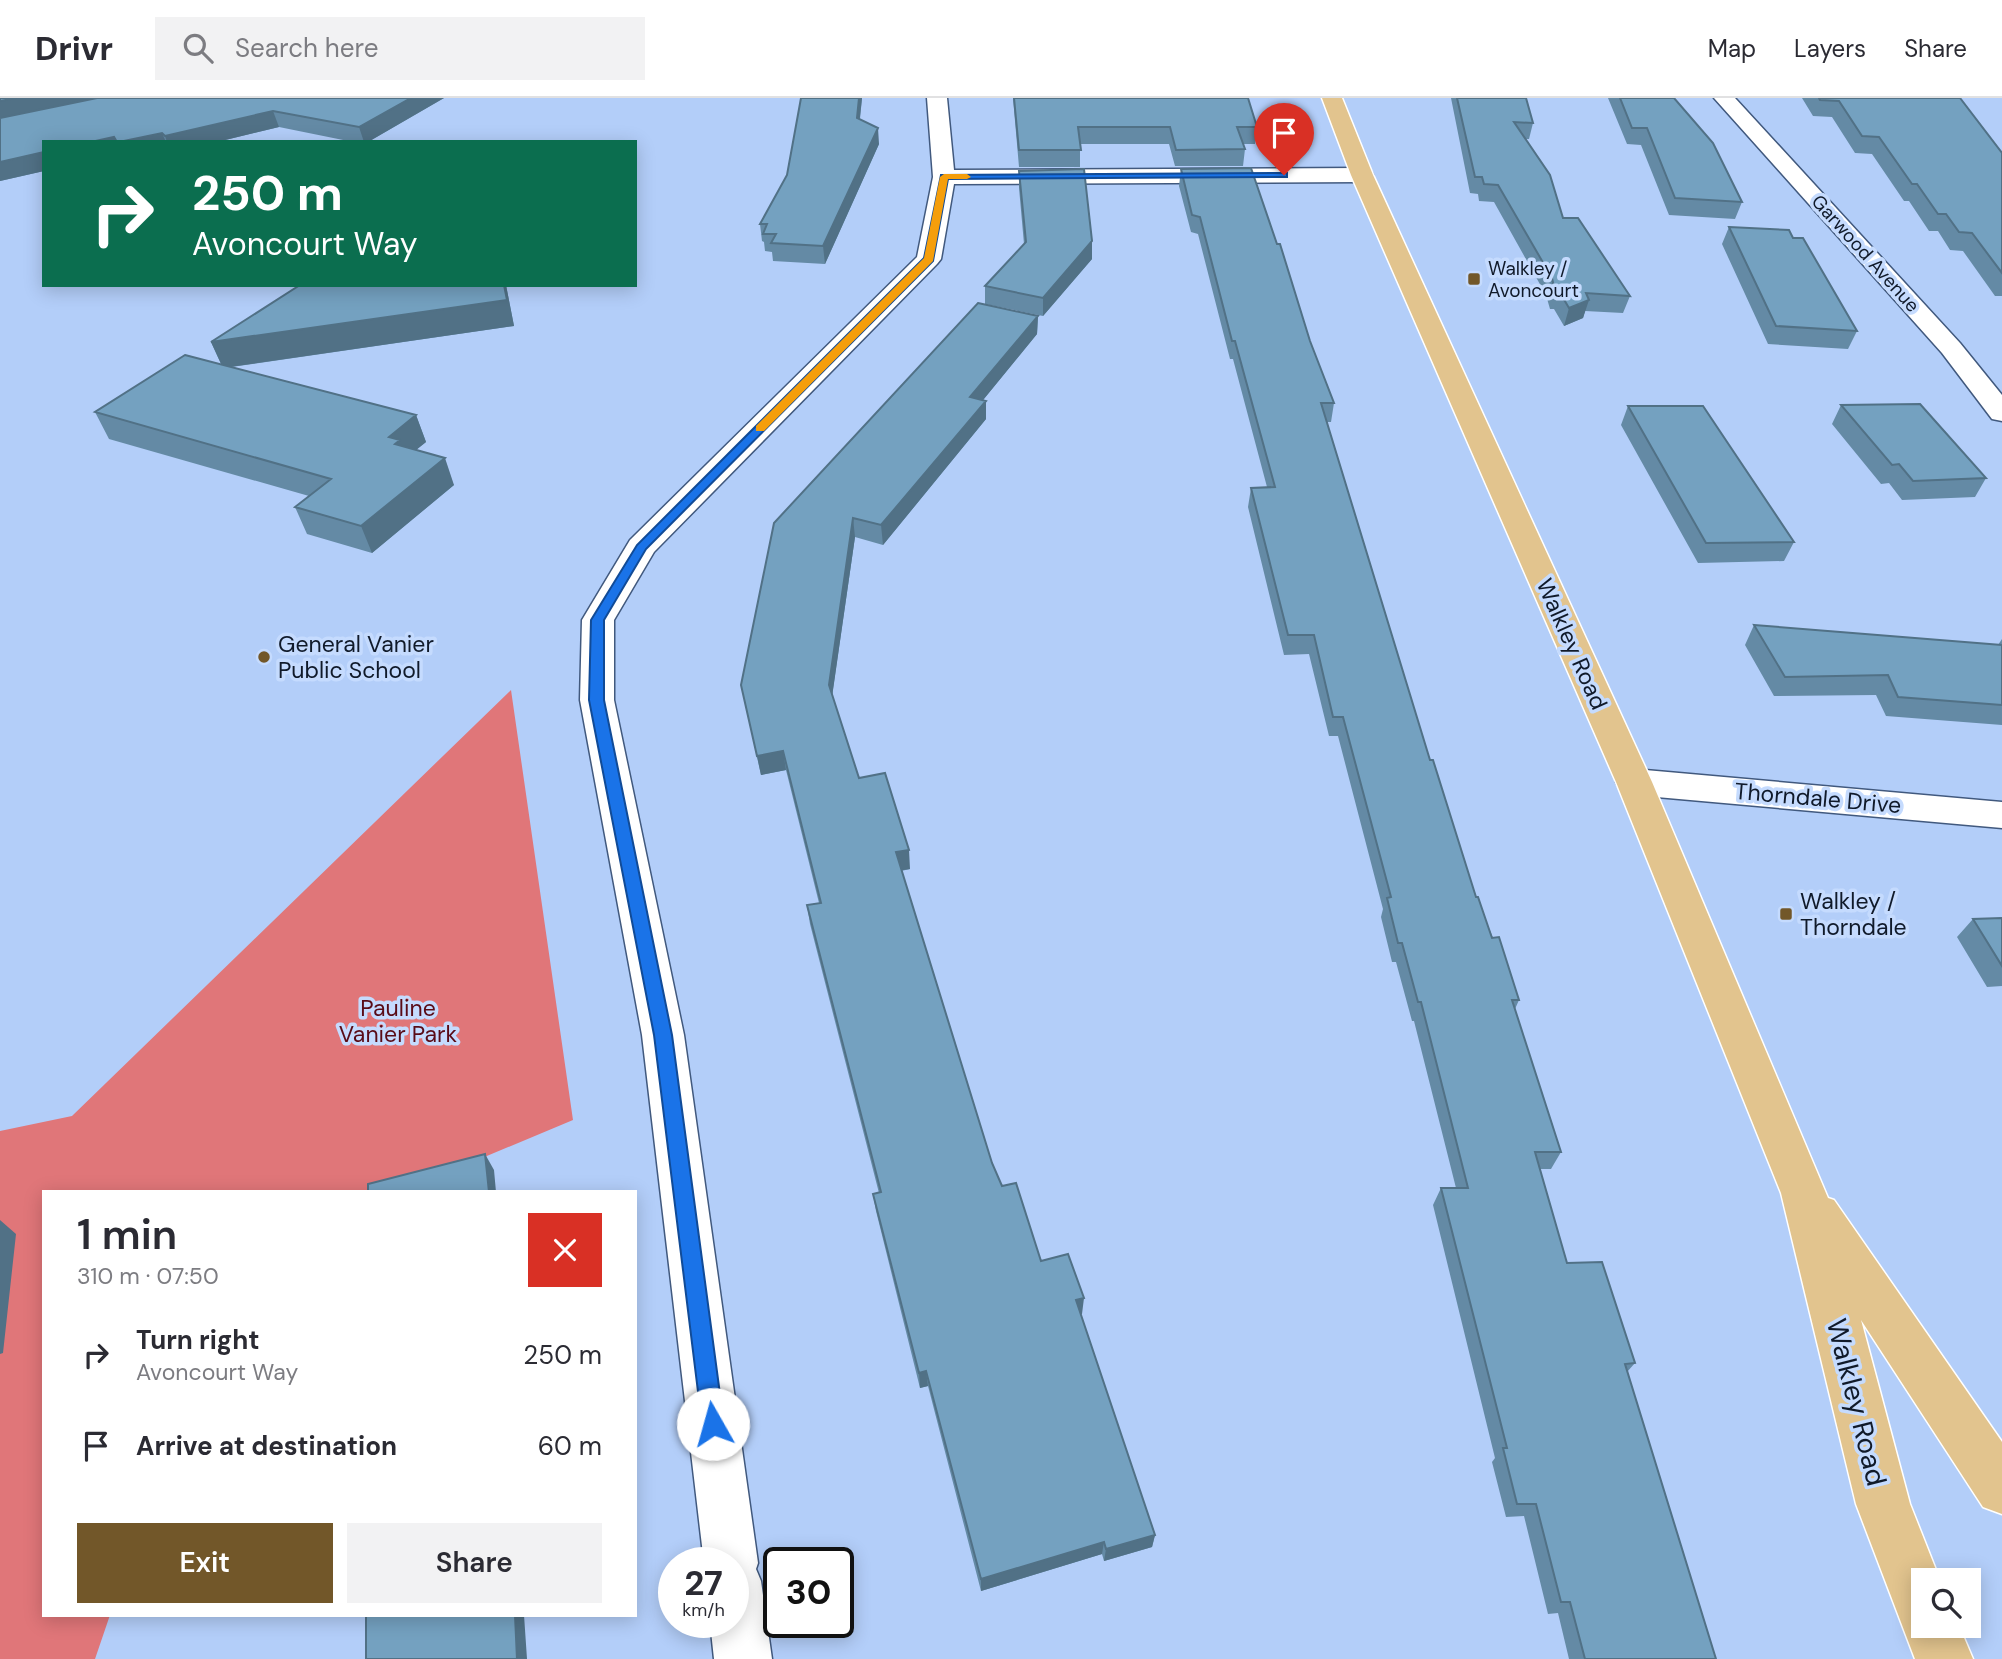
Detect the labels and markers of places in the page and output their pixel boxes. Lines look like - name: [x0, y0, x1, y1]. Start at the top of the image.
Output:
- pin: [1254, 103, 1314, 175]
- place label: Walkley / Avoncourt: [1488, 256, 1579, 303]
- marker: Walkley / Avoncourt: [1466, 271, 1482, 287]
- place label: General Vanier Public School: [278, 629, 434, 685]
- marker: General Vanier Public School: [256, 649, 272, 665]
- place label: Walkley / Thorndale: [1800, 886, 1907, 942]
- marker: Walkley / Thorndale: [1778, 906, 1794, 922]

